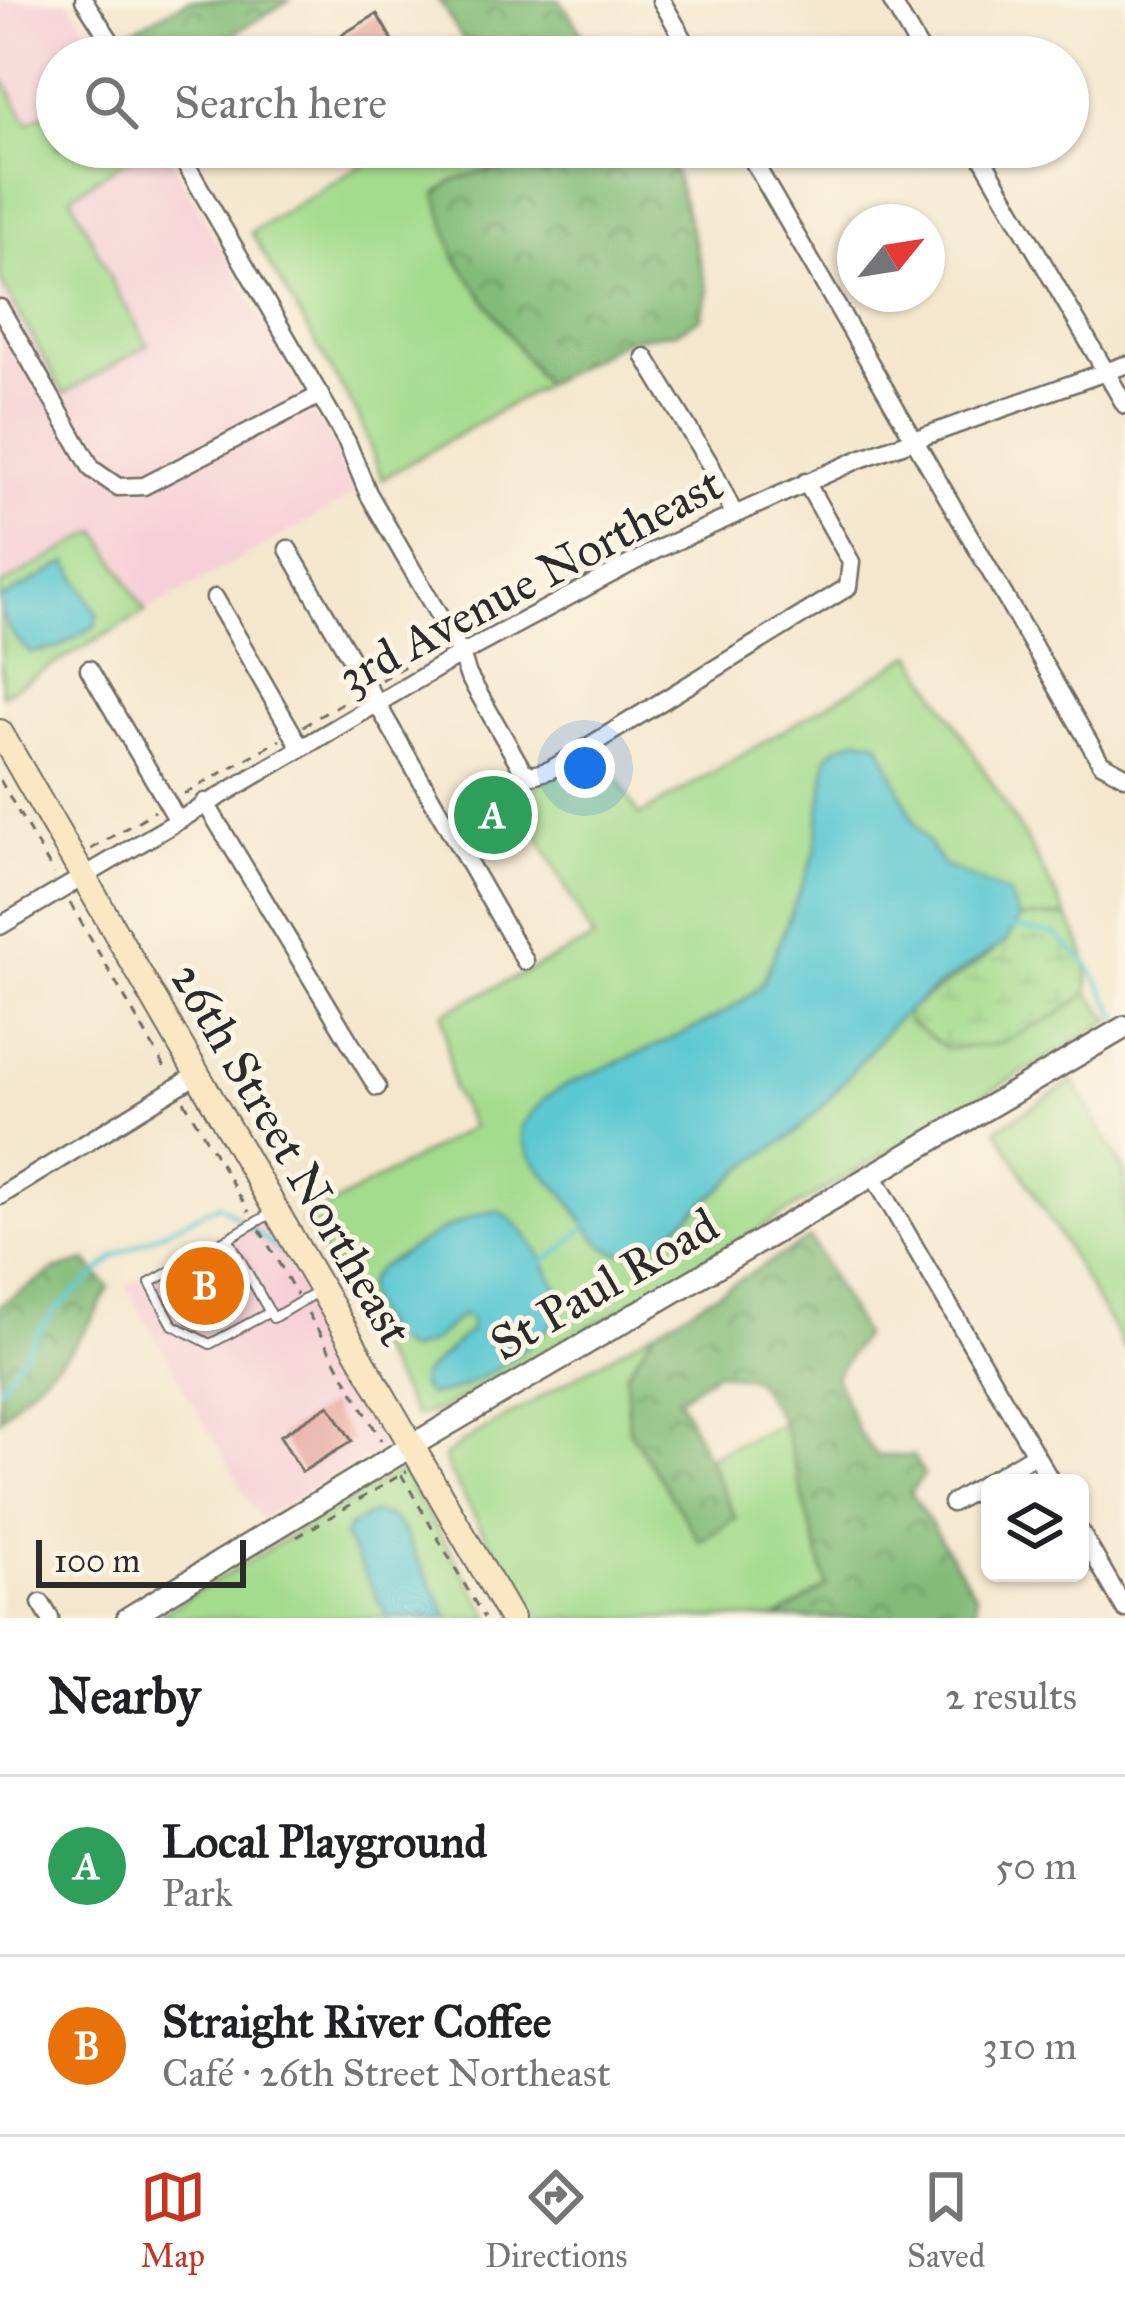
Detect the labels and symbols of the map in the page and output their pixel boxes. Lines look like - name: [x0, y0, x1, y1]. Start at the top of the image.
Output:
- north arrow: [837, 204, 945, 312]
- street label: 3rd Avenue Northeast: [328, 454, 732, 706]
- your location: [555, 738, 615, 798]
- pin: A: [454, 770, 532, 860]
- street label: 26th Street Northeast: [158, 952, 426, 1356]
- street label: St Paul Road: [480, 1195, 728, 1373]
- pin: B: [166, 1241, 244, 1331]
- scale bar: [36, 1534, 246, 1587]

